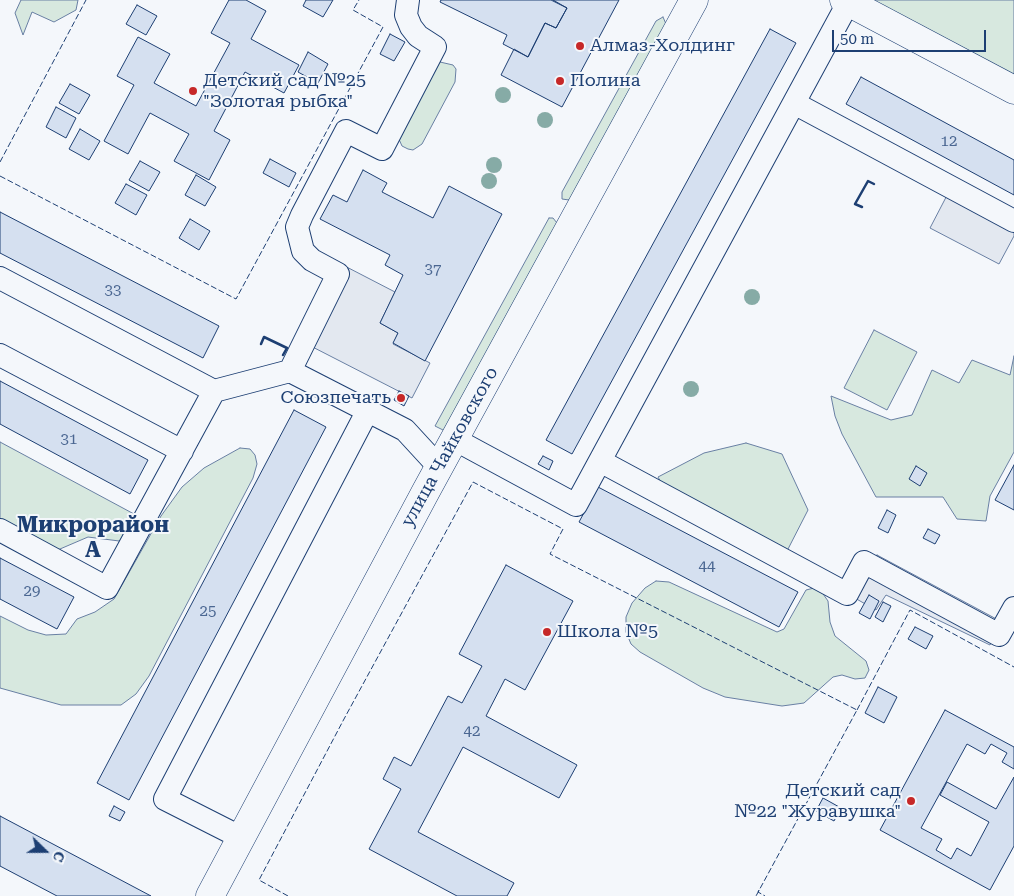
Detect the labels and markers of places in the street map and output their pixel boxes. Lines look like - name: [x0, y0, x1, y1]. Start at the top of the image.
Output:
- place label: Алмаз-Холдинг: [590, 35, 735, 57]
- marker: Алмаз-Холдинг: [574, 40, 586, 52]
- place label: Детский сад №25 "Золотая рыбка": [203, 70, 366, 112]
- place label: Полина: [570, 70, 641, 92]
- marker: Полина: [554, 75, 566, 87]
- marker: Детский сад №25 "Золотая рыбка": [187, 85, 199, 97]
- place label: Союзпечать: [280, 387, 391, 409]
- marker: Союзпечать: [395, 392, 407, 404]
- place label: Школа №5: [557, 621, 658, 643]
- marker: Школа №5: [541, 626, 553, 638]
- place label: Детский сад №22 "Журавушка": [734, 780, 901, 822]
- marker: Детский сад №22 "Журавушка": [905, 795, 917, 807]

